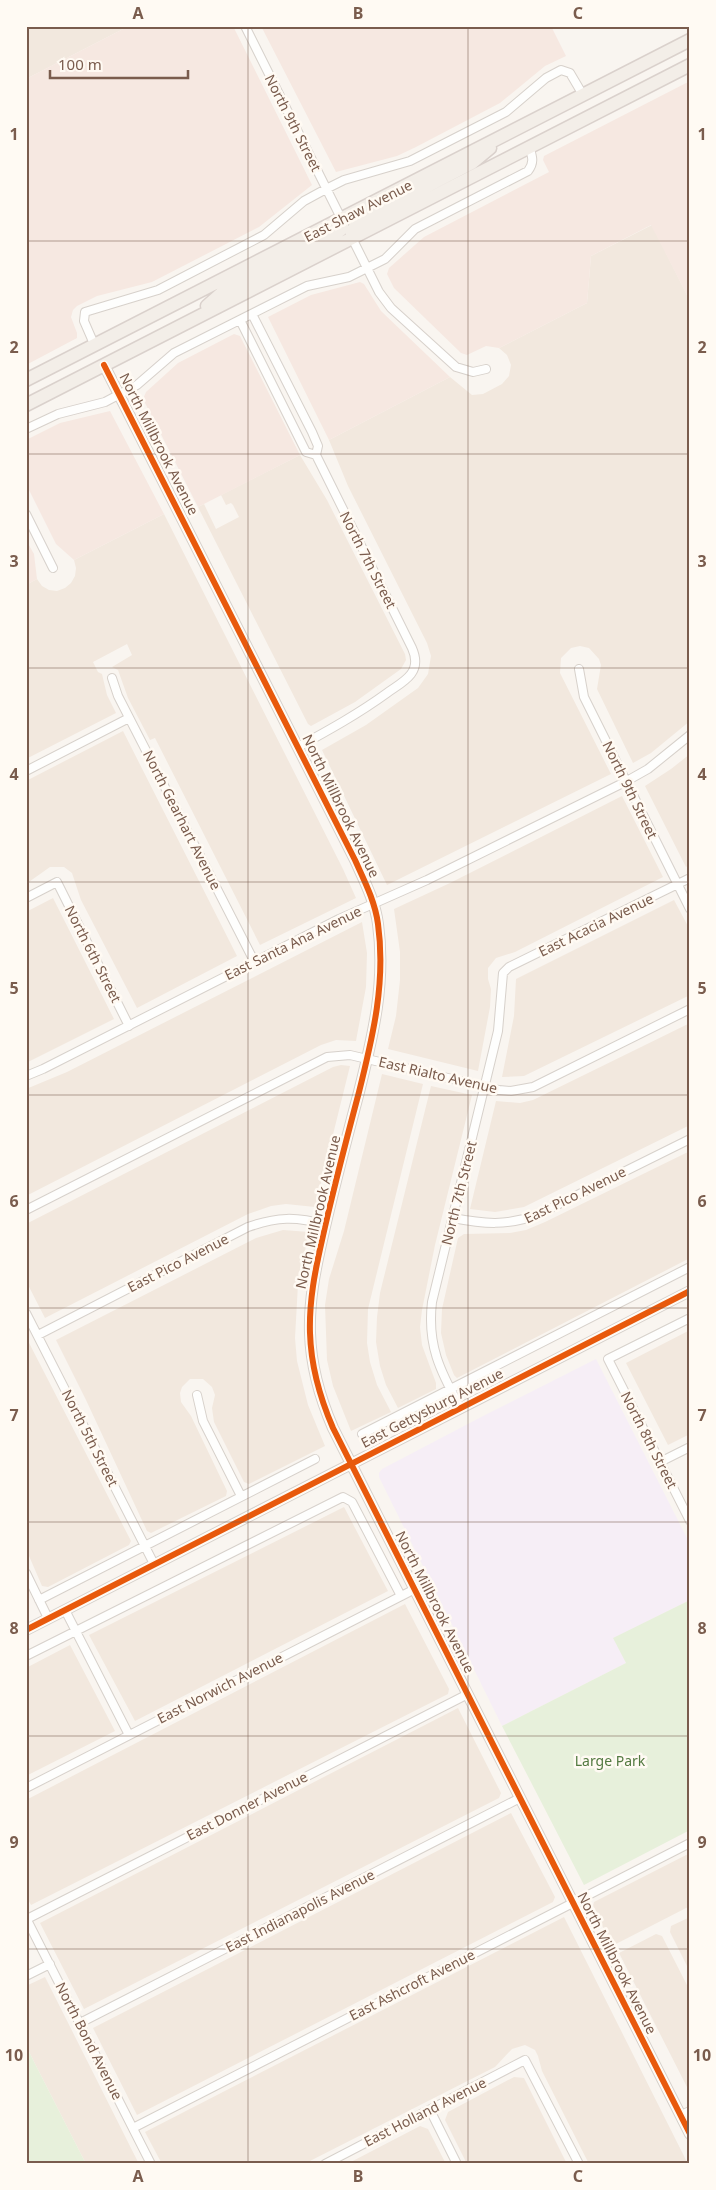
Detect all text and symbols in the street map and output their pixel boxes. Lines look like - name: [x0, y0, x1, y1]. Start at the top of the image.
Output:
- text: A: [132, 2, 144, 24]
- text: B: [353, 2, 363, 24]
- text: C: [573, 2, 583, 24]
- scale bar: [50, 48, 188, 80]
- text: 100 m: [58, 54, 102, 74]
- street label: North 9th Street: [261, 71, 326, 175]
- text: 1: [9, 123, 19, 145]
- text: 1: [697, 123, 707, 145]
- street label: East Shaw Avenue: [300, 175, 415, 246]
- text: 2: [9, 336, 19, 358]
- text: 2: [697, 336, 707, 358]
- street label: North Millbrook Avenue: [115, 369, 204, 518]
- street label: North 7th Street: [336, 508, 401, 612]
- text: 3: [9, 550, 19, 572]
- text: 3: [697, 550, 707, 572]
- street label: North Millbrook Avenue: [298, 731, 384, 881]
- street label: North 9th Street: [599, 738, 662, 842]
- street label: North Gearhart Avenue: [139, 747, 226, 893]
- text: 4: [9, 763, 19, 785]
- text: 4: [697, 763, 707, 785]
- street label: East Acacia Avenue: [535, 888, 656, 961]
- street label: East Santa Ana Avenue: [221, 901, 364, 984]
- street label: North 6th Street: [61, 902, 126, 1006]
- text: 5: [9, 977, 19, 999]
- text: 5: [697, 977, 707, 999]
- street label: East Rialto Avenue: [377, 1052, 499, 1097]
- street label: North Millbrook Avenue: [291, 1133, 344, 1291]
- street label: North 7th Street: [436, 1139, 481, 1247]
- street label: East Pico Avenue: [521, 1162, 629, 1227]
- text: 6: [9, 1190, 19, 1212]
- text: 6: [697, 1190, 707, 1212]
- street label: East Pico Avenue: [124, 1229, 232, 1296]
- street label: East Gettysburg Avenue: [357, 1363, 506, 1452]
- street label: North 5th Street: [58, 1386, 123, 1490]
- street label: North 8th Street: [617, 1388, 682, 1492]
- text: 7: [9, 1404, 19, 1426]
- text: 7: [697, 1404, 707, 1426]
- street label: North Millbrook Avenue: [391, 1527, 480, 1676]
- text: 8: [9, 1617, 19, 1639]
- text: 8: [697, 1617, 707, 1639]
- street label: East Norwich Avenue: [154, 1648, 286, 1728]
- park label: Large Park: [575, 1751, 646, 1770]
- street label: East Donner Avenue: [183, 1767, 311, 1844]
- text: 9: [9, 1831, 19, 1853]
- text: 9: [697, 1831, 707, 1853]
- street label: East Indianapolis Avenue: [222, 1865, 378, 1956]
- street label: North Millbrook Avenue: [573, 1888, 662, 2037]
- street label: East Ashcroft Avenue: [346, 1945, 478, 2025]
- street label: North Bond Avenue: [51, 1979, 127, 2103]
- text: 10: [5, 2044, 23, 2066]
- text: 10: [693, 2044, 711, 2066]
- street label: East Holland Avenue: [360, 2072, 489, 2151]
- text: A: [132, 2165, 144, 2187]
- text: B: [353, 2165, 363, 2187]
- text: C: [573, 2165, 583, 2187]

